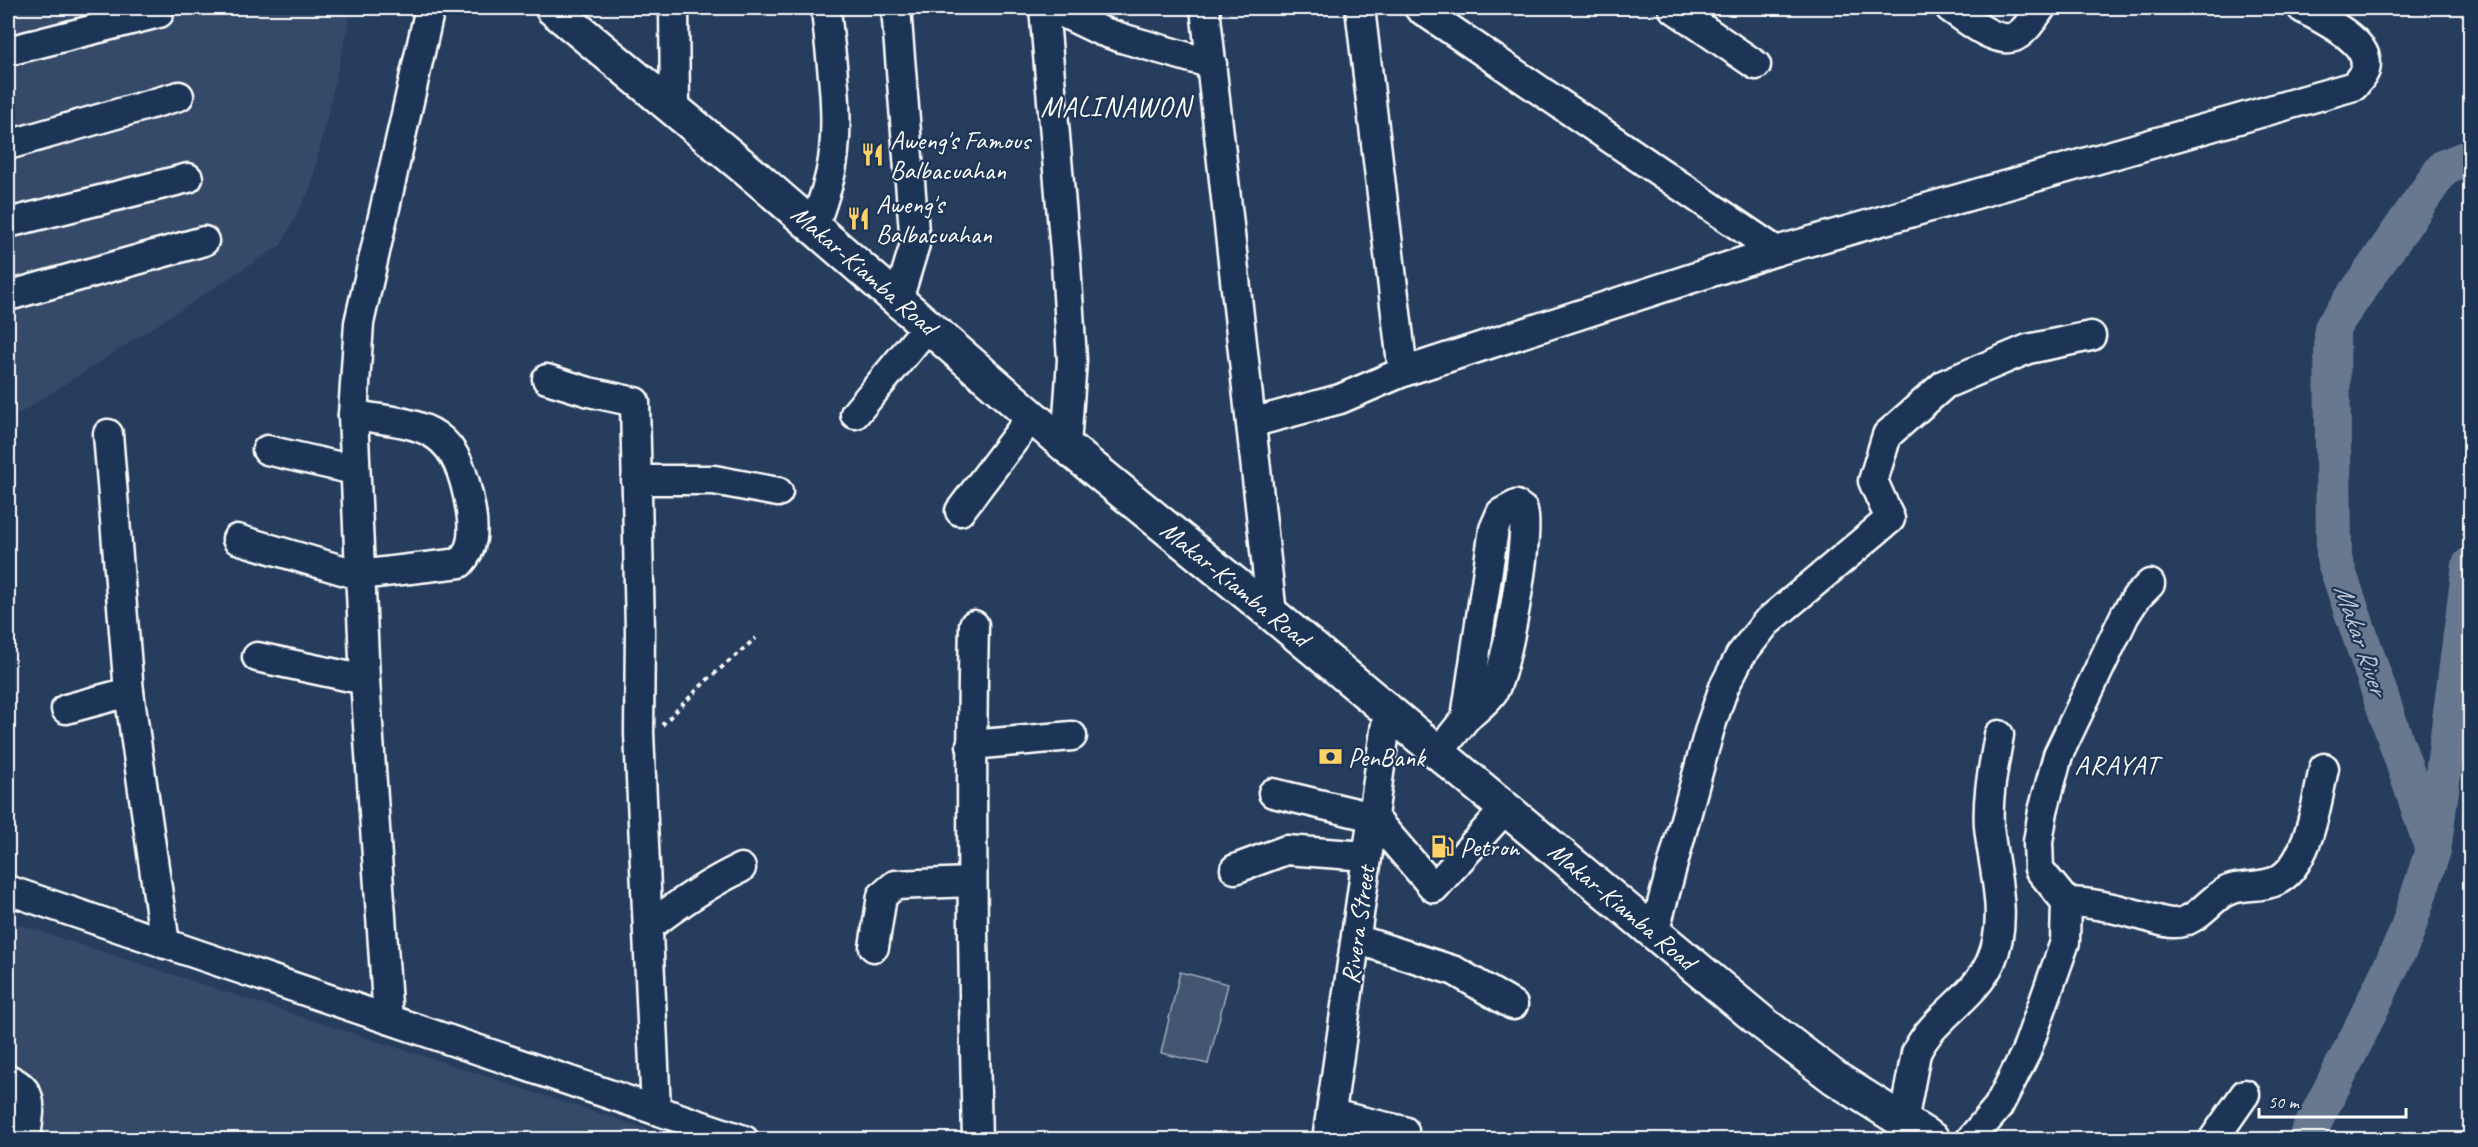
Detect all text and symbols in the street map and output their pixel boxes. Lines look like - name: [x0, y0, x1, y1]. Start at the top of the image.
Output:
- district label: MALINAWON: [1040, 89, 1194, 124]
- place label: Aweng's Famous Balbacuahan: [890, 124, 1032, 187]
- restaurant icon: Aweng's Famous Balbacuahan: [859, 142, 885, 168]
- place label: Aweng's Balbacuahan: [876, 188, 992, 251]
- street label: Makar-Kiamba Road: [784, 198, 947, 345]
- restaurant icon: Aweng's Balbacuahan: [845, 206, 871, 232]
- street label: Makar-Kiamba Road: [1154, 514, 1319, 657]
- water label: Makar River: [2326, 580, 2397, 703]
- place label: PenBank: [1348, 741, 1427, 774]
- bank icon: PenBank: [1317, 744, 1343, 770]
- district label: ARAYAT: [2075, 748, 2164, 782]
- place label: Petron: [1460, 831, 1520, 864]
- fuel station icon: Petron: [1429, 834, 1455, 860]
- street label: Makar-Kiamba Road: [1541, 835, 1705, 980]
- street label: Rivera Street: [1333, 862, 1383, 986]
- scale bar: [2259, 1081, 2406, 1119]
- text: 50 m: [2268, 1091, 2301, 1113]

